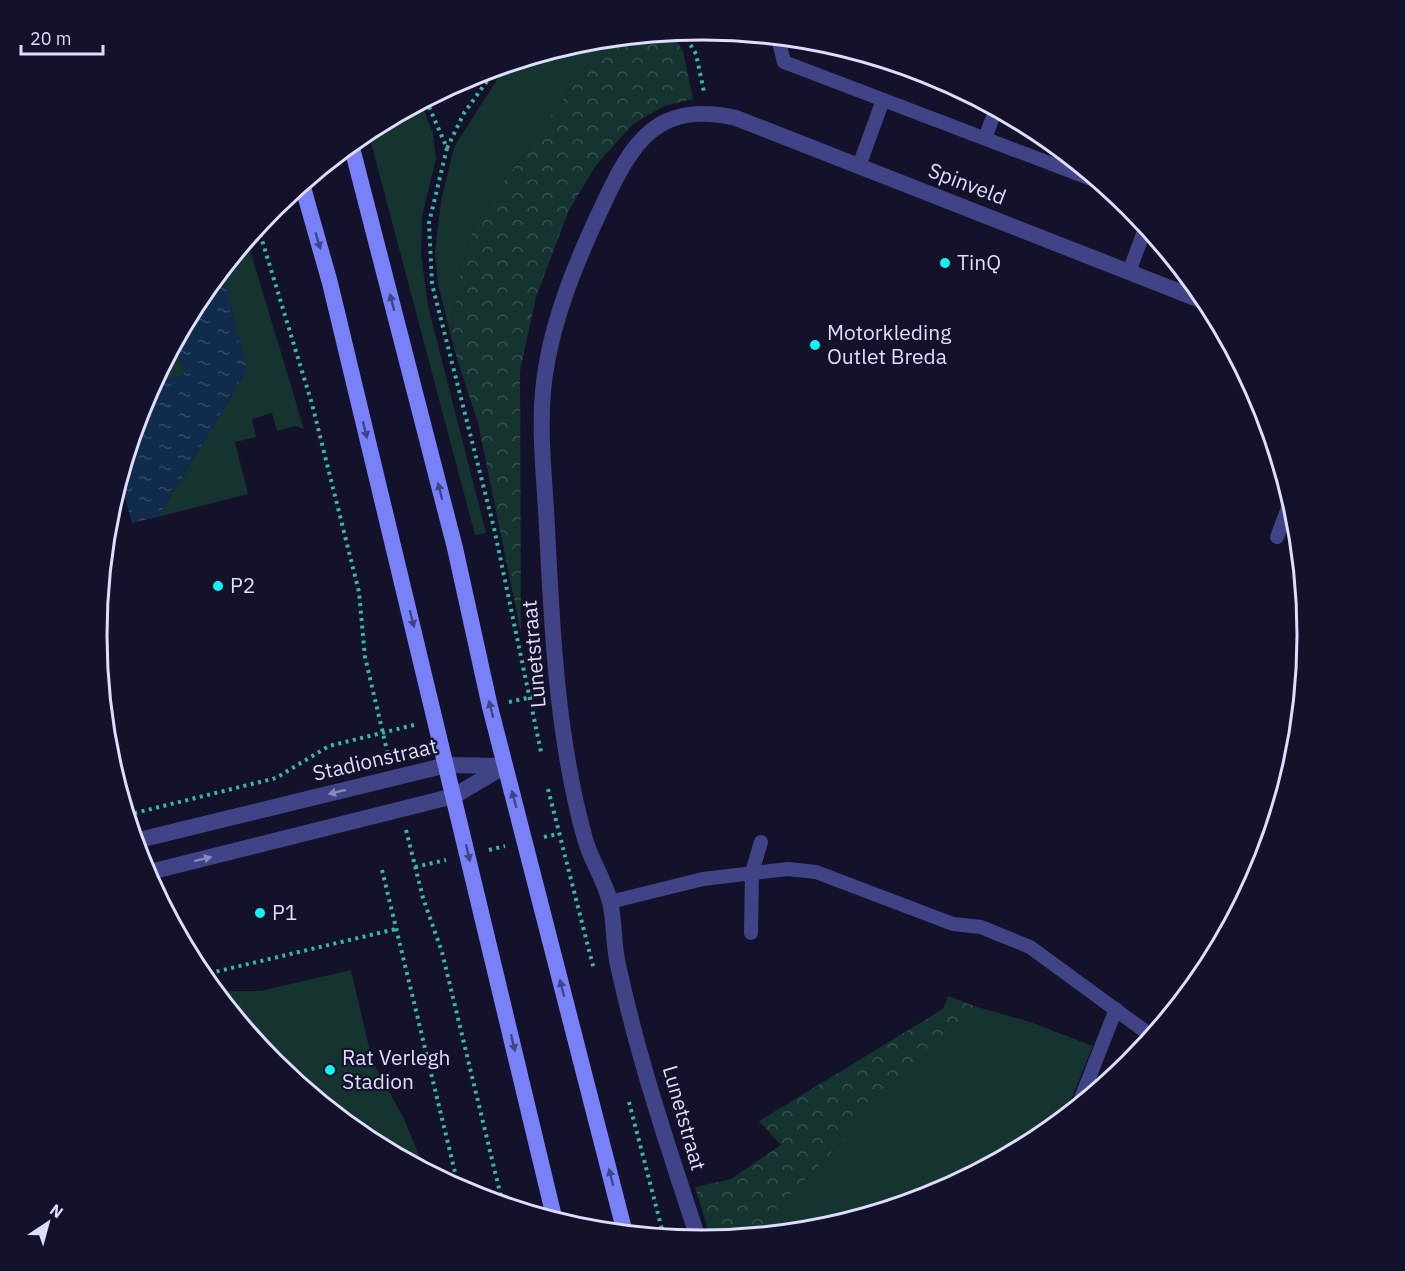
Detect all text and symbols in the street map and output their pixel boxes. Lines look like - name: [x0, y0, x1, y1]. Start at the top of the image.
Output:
- scale bar: [21, 18, 104, 56]
- text: 20 m: [30, 27, 72, 50]
- street label: Spinveld: [925, 155, 1010, 211]
- one-way arrow: [314, 232, 323, 250]
- place label: TinQ: [957, 248, 1001, 276]
- marker: TinQ: [938, 256, 952, 270]
- one-way arrow: [387, 293, 396, 311]
- place label: Motorkleding Outlet Breda: [827, 318, 951, 370]
- marker: Motorkleding Outlet Breda: [808, 338, 822, 352]
- one-way arrow: [361, 421, 371, 439]
- one-way arrow: [435, 482, 445, 501]
- place label: P2: [230, 571, 255, 599]
- marker: P2: [211, 579, 225, 593]
- street label: Lunetstraat: [514, 599, 552, 709]
- one-way arrow: [407, 610, 417, 629]
- one-way arrow: [486, 700, 496, 718]
- street label: Stadionstraat: [310, 731, 440, 787]
- one-way arrow: [327, 788, 346, 797]
- one-way arrow: [509, 790, 518, 808]
- one-way arrow: [464, 844, 473, 863]
- one-way arrow: [194, 853, 212, 863]
- place label: P1: [272, 898, 297, 926]
- marker: P1: [253, 906, 267, 920]
- one-way arrow: [557, 979, 567, 997]
- one-way arrow: [509, 1033, 518, 1052]
- place label: Rat Verlegh Stadion: [342, 1043, 450, 1095]
- street label: Lunetstraat: [657, 1062, 713, 1173]
- marker: Rat Verlegh Stadion: [323, 1063, 337, 1077]
- one-way arrow: [605, 1168, 615, 1186]
- north arrow: [18, 1193, 78, 1253]
- text: N: [46, 1199, 67, 1222]

